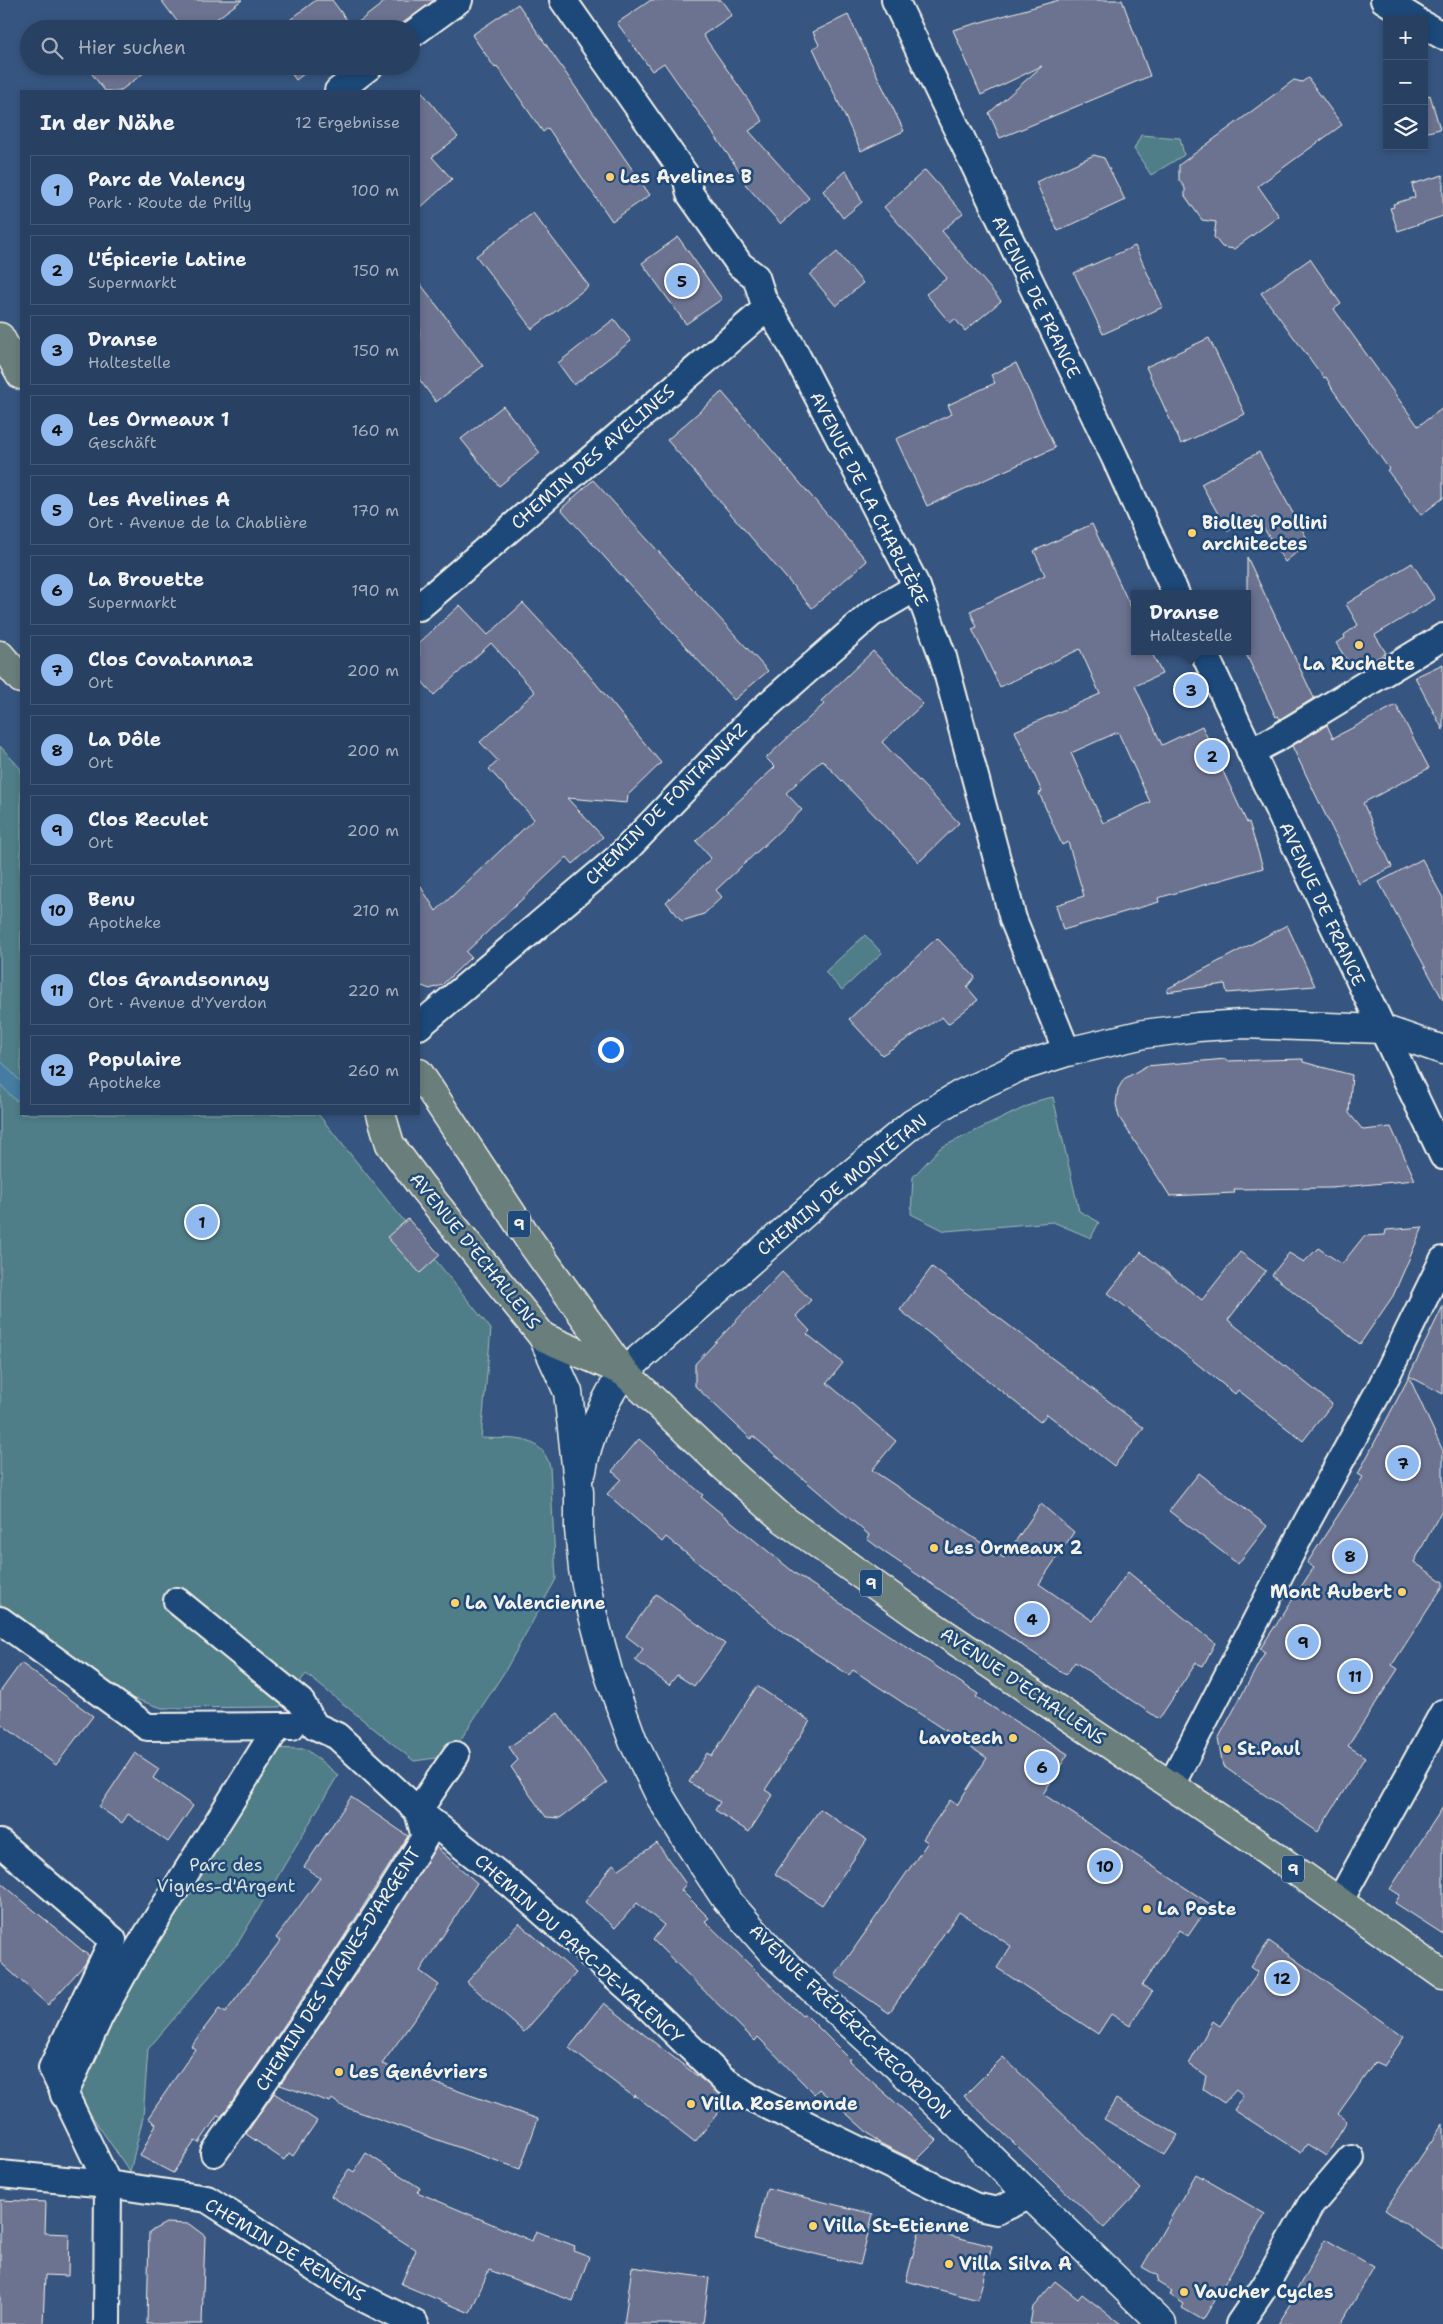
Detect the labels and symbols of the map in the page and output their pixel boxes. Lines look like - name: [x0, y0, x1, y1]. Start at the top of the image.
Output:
- place label: Les Avelines B: [620, 165, 752, 189]
- marker: Les Avelines B: [604, 171, 616, 183]
- street label: AVENUE DE FRANCE: [986, 212, 1086, 382]
- pin: 5: [666, 262, 698, 300]
- street label: CHEMIN DES AVELINES: [506, 379, 680, 535]
- street label: AVENUE DE LA CHABLIÈRE: [804, 387, 934, 611]
- place label: Biolley Pollini architectes: [1202, 511, 1328, 556]
- marker: Biolley Pollini architectes: [1186, 527, 1198, 539]
- marker: La Ruchette: [1353, 639, 1365, 651]
- place label: La Ruchette: [1303, 652, 1415, 676]
- pin: 3: [1175, 671, 1207, 709]
- street label: CHEMIN DE FONTANNAZ: [580, 718, 752, 890]
- pin: 2: [1196, 737, 1228, 775]
- street label: AVENUE DE FRANCE: [1273, 818, 1371, 990]
- your location: [598, 1037, 624, 1063]
- street label: CHEMIN DE MONTÉTAN: [752, 1109, 932, 1261]
- street label: AVENUE D'ECHALLENS: [404, 1168, 546, 1334]
- pin: 1: [186, 1203, 218, 1241]
- road number: 9: [508, 1210, 530, 1238]
- pin: 7: [1387, 1444, 1419, 1482]
- place label: Les Ormeaux 2: [944, 1536, 1083, 1560]
- pin: 8: [1334, 1537, 1366, 1575]
- marker: Les Ormeaux 2: [928, 1542, 940, 1554]
- road number: 9: [860, 1570, 882, 1596]
- place label: Mont Aubert: [1270, 1580, 1392, 1604]
- marker: Mont Aubert: [1396, 1586, 1408, 1598]
- place label: La Valencienne: [465, 1591, 606, 1615]
- marker: La Valencienne: [449, 1597, 461, 1609]
- pin: 4: [1016, 1600, 1048, 1638]
- street label: AVENUE D'ECHALLENS: [936, 1622, 1110, 1750]
- pin: 9: [1287, 1623, 1319, 1661]
- pin: 11: [1339, 1657, 1371, 1695]
- place label: Lavotech: [919, 1726, 1003, 1750]
- marker: Lavotech: [1007, 1732, 1019, 1744]
- place label: St.Paul: [1237, 1737, 1301, 1761]
- marker: St.Paul: [1221, 1743, 1233, 1755]
- pin: 6: [1026, 1748, 1058, 1786]
- street label: CHEMIN DES VIGNES-D'ARGENT: [250, 1842, 426, 2096]
- pin: 10: [1089, 1847, 1121, 1885]
- street label: CHEMIN DU PARC-DE-VALENCY: [469, 1849, 689, 2049]
- park label: Parc des Vignes-d'Argent: [156, 1853, 296, 1898]
- road number: 9: [1282, 1856, 1304, 1882]
- place label: La Poste: [1157, 1897, 1237, 1921]
- marker: La Poste: [1141, 1903, 1153, 1915]
- street label: AVENUE FRÉDÉRIC-RECORDON: [744, 1919, 956, 2125]
- pin: 12: [1266, 1959, 1298, 1997]
- place label: Les Genévriers: [349, 2060, 488, 2084]
- marker: Les Genévriers: [333, 2066, 345, 2078]
- place label: Villa Rosemonde: [701, 2092, 858, 2116]
- marker: Villa Rosemonde: [685, 2098, 697, 2110]
- street label: CHEMIN DE RENENS: [201, 2193, 369, 2307]
- place label: Villa St-Etienne: [823, 2214, 970, 2238]
- marker: Villa St-Etienne: [807, 2220, 819, 2232]
- place label: Villa Silva A: [959, 2252, 1072, 2276]
- marker: Villa Silva A: [943, 2258, 955, 2270]
- place label: Vaucher Cycles: [1194, 2280, 1334, 2304]
- marker: Vaucher Cycles: [1178, 2286, 1190, 2298]

